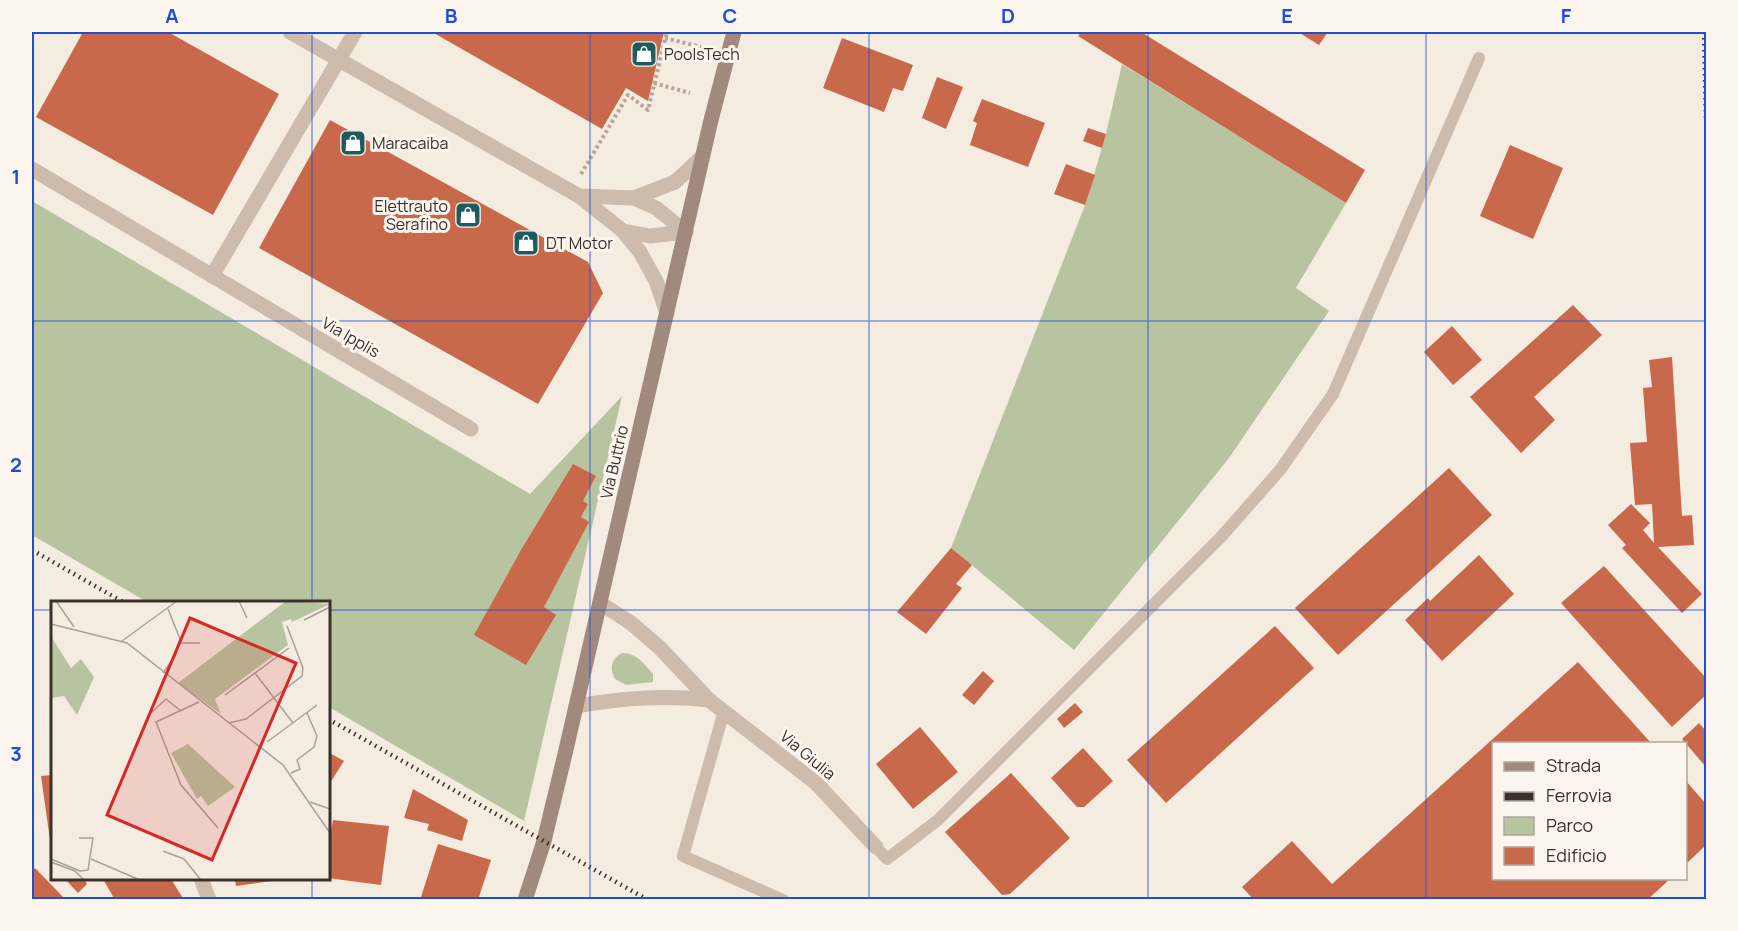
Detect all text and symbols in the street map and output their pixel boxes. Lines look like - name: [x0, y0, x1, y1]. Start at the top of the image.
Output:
- text: A: [165, 2, 179, 29]
- text: B: [445, 2, 458, 29]
- text: C: [723, 2, 737, 29]
- text: D: [1001, 2, 1015, 29]
- text: E: [1281, 2, 1293, 29]
- text: F: [1561, 2, 1572, 29]
- shop icon: PoolsTech: [629, 39, 659, 69]
- place label: PoolsTech: [664, 43, 740, 65]
- shop icon: Maracaiba: [338, 128, 368, 158]
- place label: Maracaiba: [372, 132, 448, 154]
- text: 1: [12, 163, 20, 190]
- place label: Elettrauto Serafino: [375, 195, 448, 235]
- shop icon: Elettrauto Serafino: [453, 200, 483, 230]
- shop icon: DT Motor: [511, 228, 541, 258]
- place label: DT Motor: [546, 232, 613, 254]
- street label: Via Ipplis: [318, 312, 384, 362]
- street label: Via Buttrio: [595, 423, 633, 501]
- text: 2: [10, 451, 22, 478]
- inset map: [51, 601, 330, 880]
- street label: Via Giulia: [776, 725, 840, 785]
- text: 3: [10, 740, 22, 767]
- legend: [1492, 742, 1687, 880]
- text: Strada: [1546, 753, 1601, 777]
- text: Ferrovia: [1546, 783, 1612, 807]
- text: Parco: [1546, 813, 1593, 837]
- text: Edificio: [1546, 843, 1607, 867]

